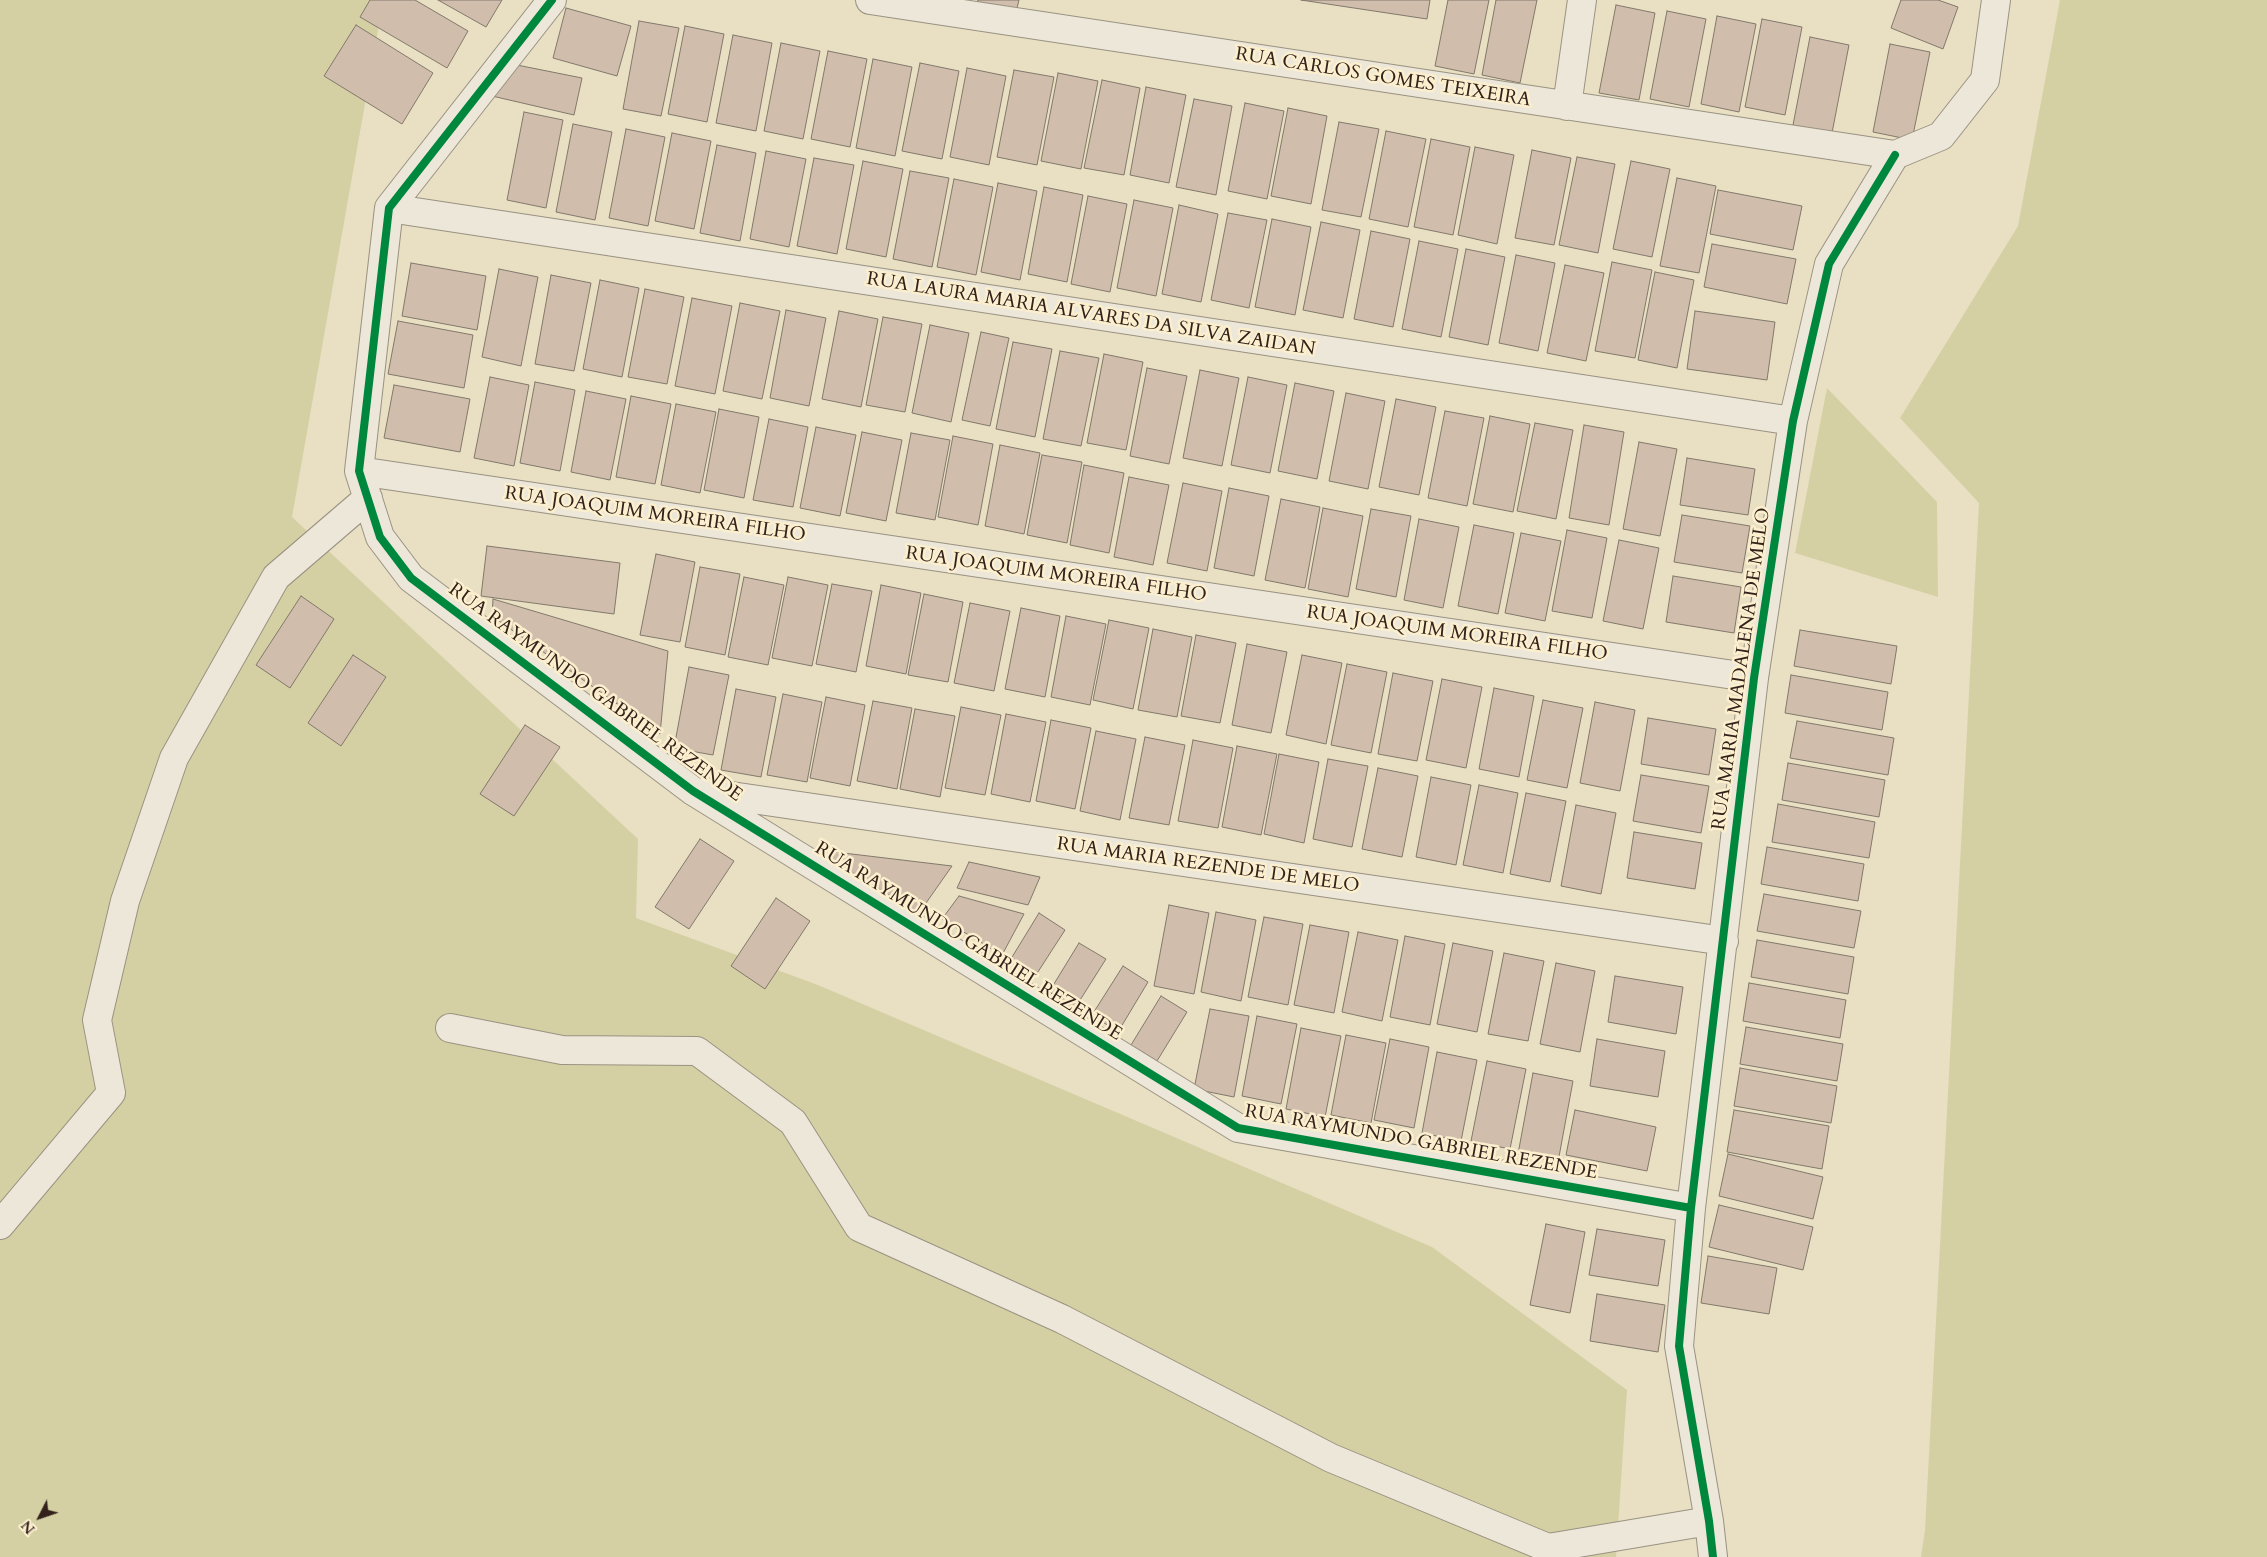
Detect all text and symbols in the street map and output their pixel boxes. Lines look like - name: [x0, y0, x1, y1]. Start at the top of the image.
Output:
- street label: RUA CARLOS GOMES TEIXEIRA: [1234, 43, 1532, 113]
- street label: RUA LAURA MARIA ALVARES DA SILVA ZAIDAN: [865, 268, 1317, 362]
- street label: RUA JOAQUIM MOREIRA FILHO: [503, 483, 807, 547]
- street label: RUA MARIA MADALENA DE MELO: [1708, 506, 1776, 832]
- street label: RUA JOAQUIM MOREIRA FILHO: [904, 543, 1208, 607]
- street label: RUA RAYMUNDO GABRIEL REZENDE: [444, 579, 746, 807]
- street label: RUA JOAQUIM MOREIRA FILHO: [1305, 602, 1609, 666]
- street label: RUA MARIA REZENDE DE MELO: [1055, 833, 1361, 899]
- street label: RUA RAYMUNDO GABRIEL REZENDE: [810, 838, 1126, 1046]
- street label: RUA RAYMUNDO GABRIEL REZENDE: [1243, 1101, 1599, 1185]
- north arrow: [15, 1492, 65, 1542]
- text: N: [17, 1516, 39, 1538]

